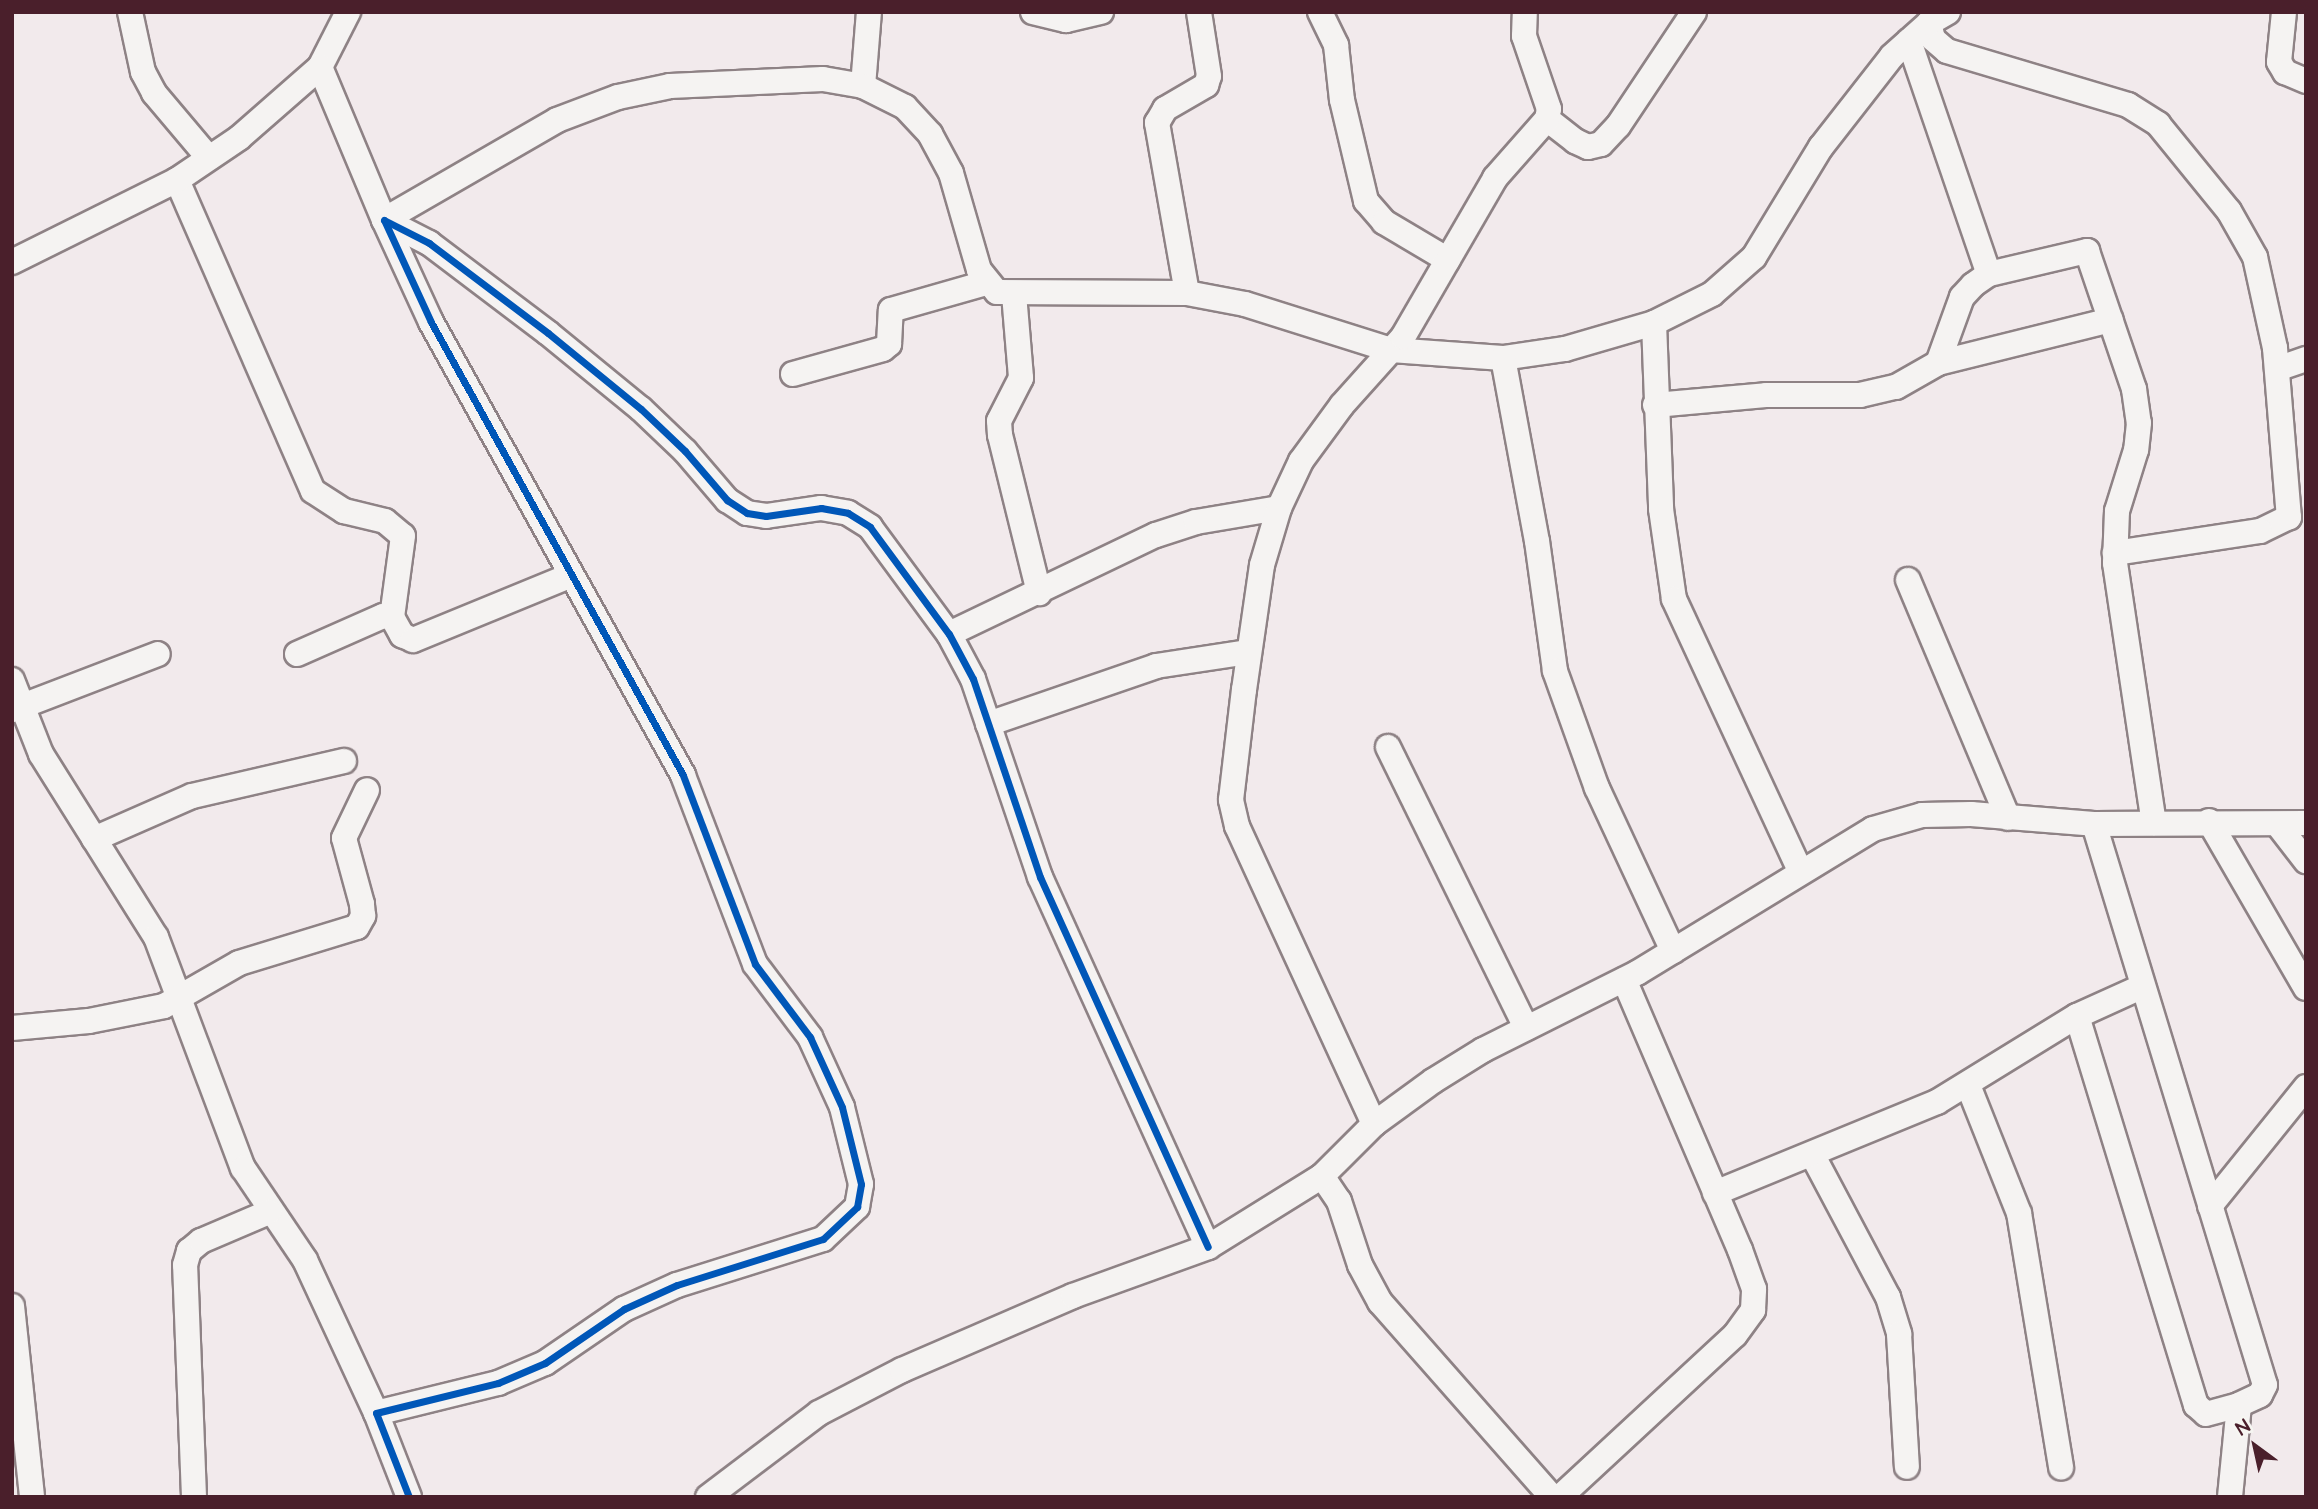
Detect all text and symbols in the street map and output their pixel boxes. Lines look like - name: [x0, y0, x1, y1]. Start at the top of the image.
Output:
- north arrow: [2220, 1411, 2290, 1481]
- text: N: [2231, 1413, 2256, 1443]

